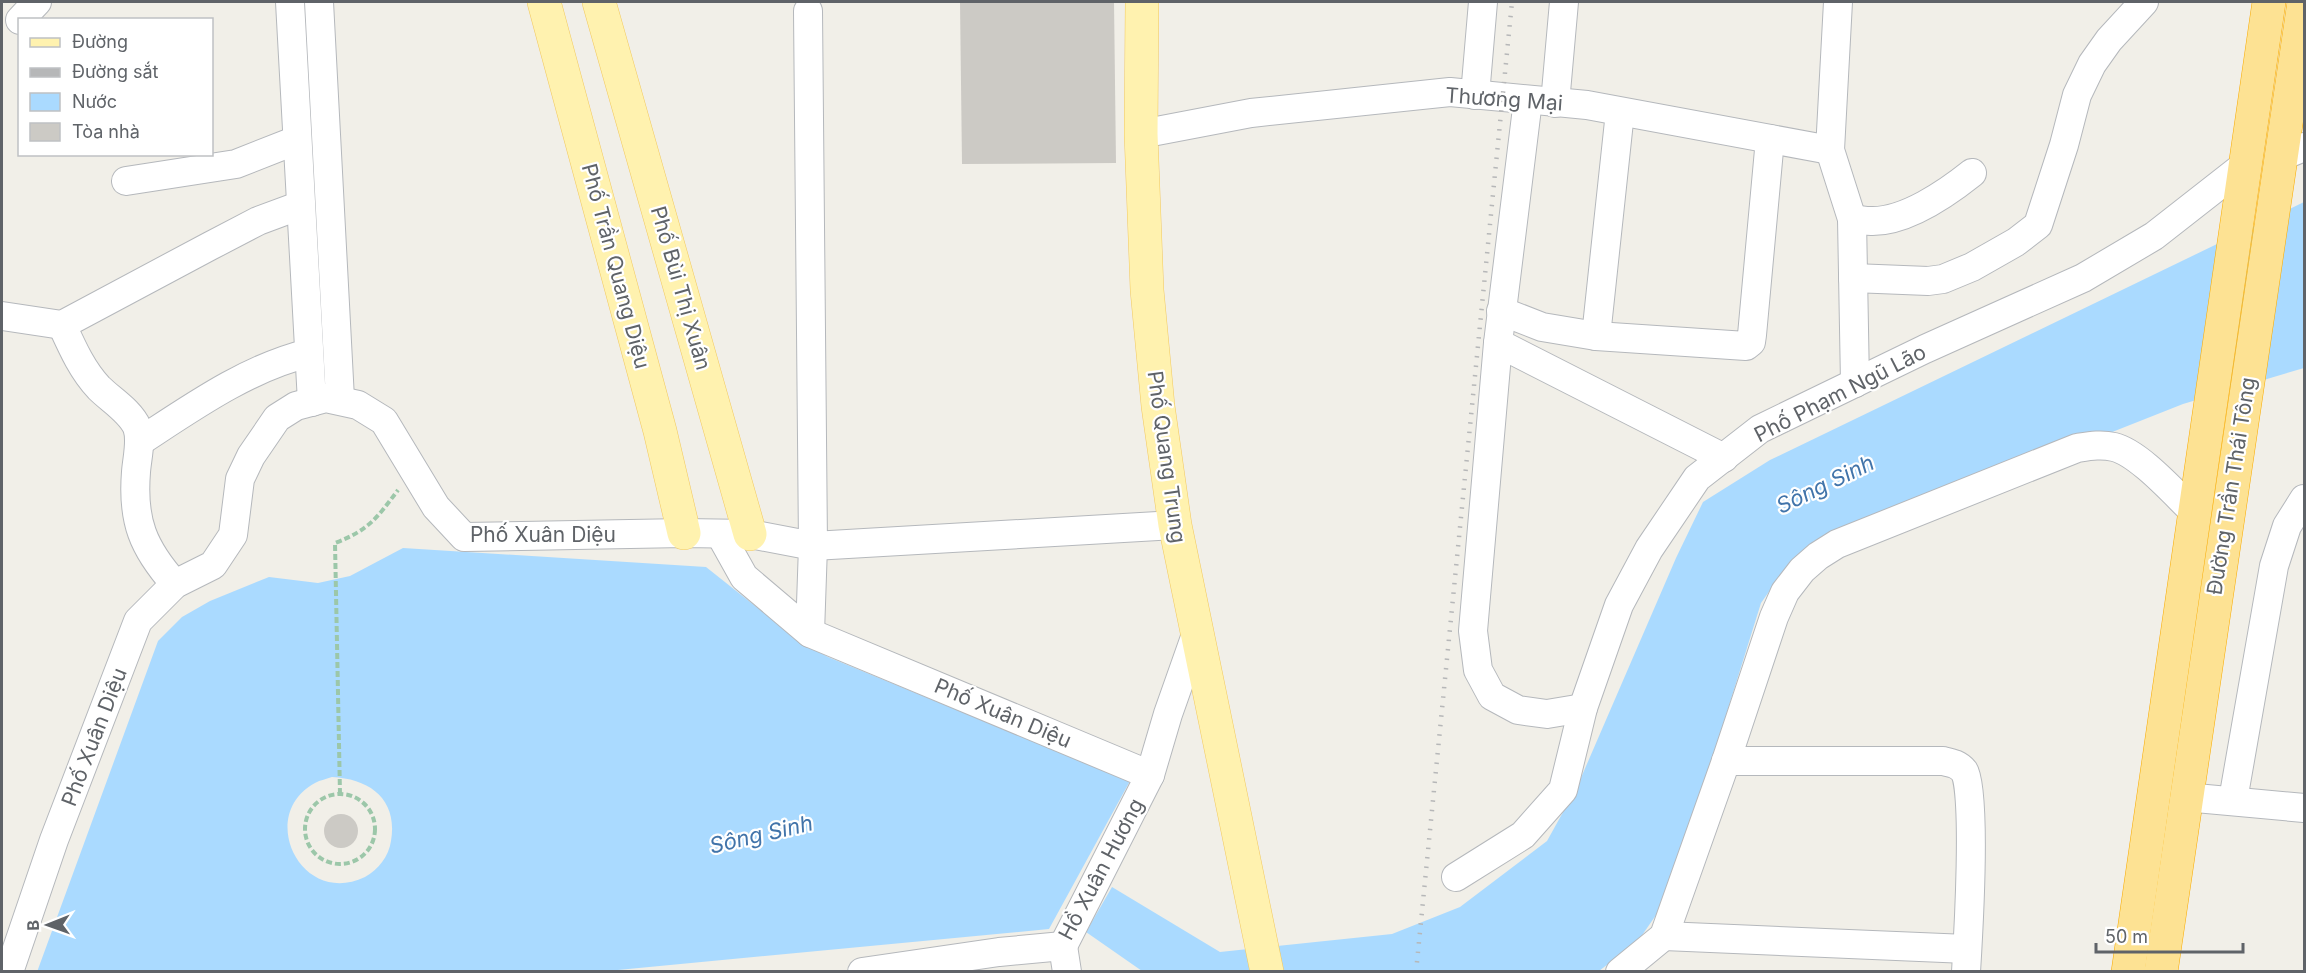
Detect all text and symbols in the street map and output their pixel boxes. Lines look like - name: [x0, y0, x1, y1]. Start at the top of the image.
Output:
- legend: [18, 18, 213, 156]
- text: Đường: [72, 31, 128, 52]
- text: Đường sắt: [72, 61, 159, 82]
- street label: Thương Mại: [1444, 82, 1564, 116]
- text: Nước: [72, 91, 117, 112]
- text: Tòa nhà: [72, 121, 140, 142]
- street label: Phố Trần Quang Diệu: [577, 161, 655, 371]
- street label: Phố Bùi Thị Xuân: [646, 203, 716, 373]
- street label: Phố Phạm Ngũ Lão: [1750, 339, 1930, 447]
- street label: Phố Quang Trung: [1143, 369, 1191, 545]
- street label: Đường Trần Thái Tông: [2201, 375, 2261, 597]
- water label: Sông Sinh: [1772, 449, 1878, 519]
- street label: Phố Xuân Diệu: [470, 522, 616, 547]
- street label: Phố Xuân Diệu: [56, 664, 132, 810]
- street label: Phố Xuân Diệu: [931, 673, 1075, 753]
- street label: Hồ Xuân Hương: [1053, 794, 1149, 944]
- water label: Sông Sinh: [707, 809, 815, 859]
- north arrow: [18, 895, 78, 955]
- scale bar: [2096, 916, 2243, 954]
- text: B: [23, 920, 43, 931]
- text: 50 m: [2105, 926, 2148, 947]

